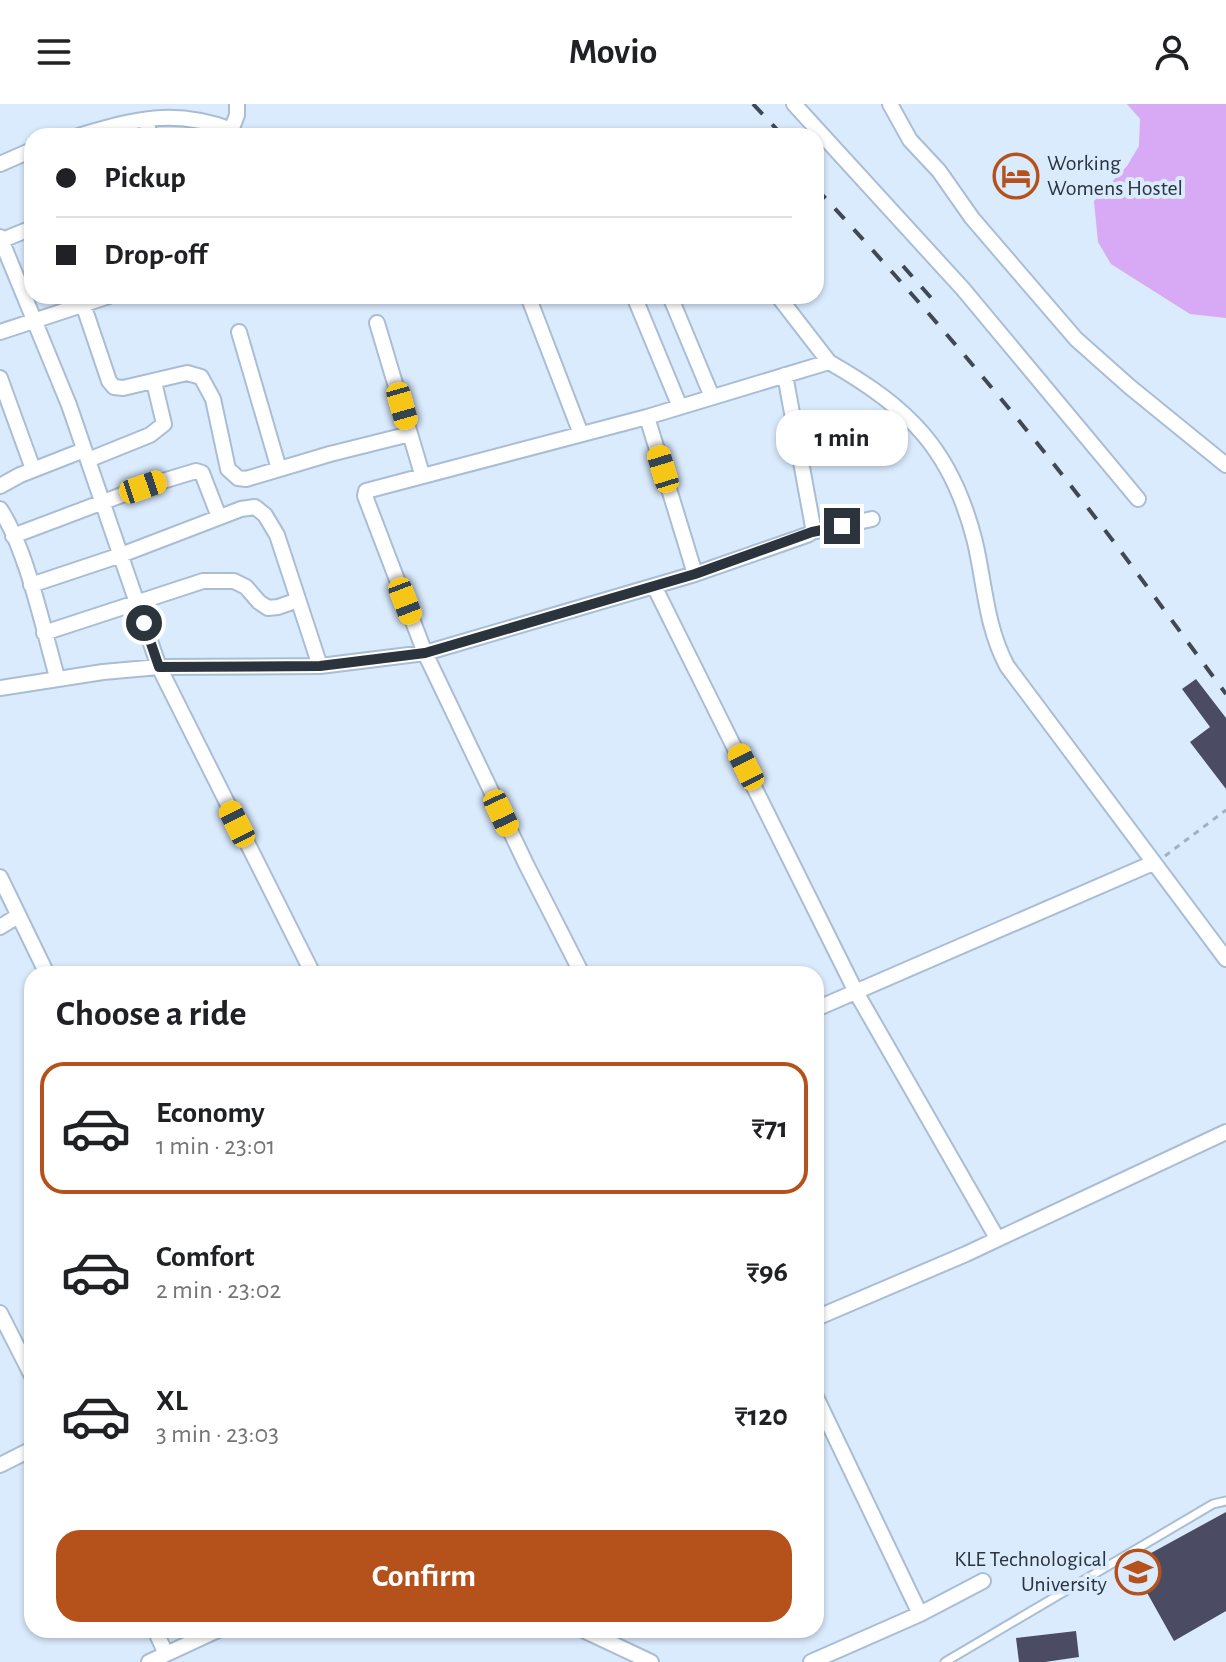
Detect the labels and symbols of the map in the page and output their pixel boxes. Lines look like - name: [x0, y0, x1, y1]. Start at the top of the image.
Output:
- hotel icon: Working Womens Hostel: [992, 152, 1040, 200]
- place label: Working Womens Hostel: [1047, 152, 1183, 199]
- car: [384, 380, 420, 432]
- callout: 1 min: [776, 410, 908, 466]
- car: [645, 443, 681, 495]
- car: [116, 468, 170, 506]
- route end: [824, 508, 860, 544]
- car: [385, 574, 425, 628]
- route start: [126, 605, 162, 641]
- car: [724, 740, 768, 794]
- car: [480, 786, 522, 840]
- car: [215, 797, 259, 851]
- place label: KLE Technological University: [954, 1548, 1108, 1595]
- school or university icon: KLE Technological University: [1114, 1548, 1162, 1596]

